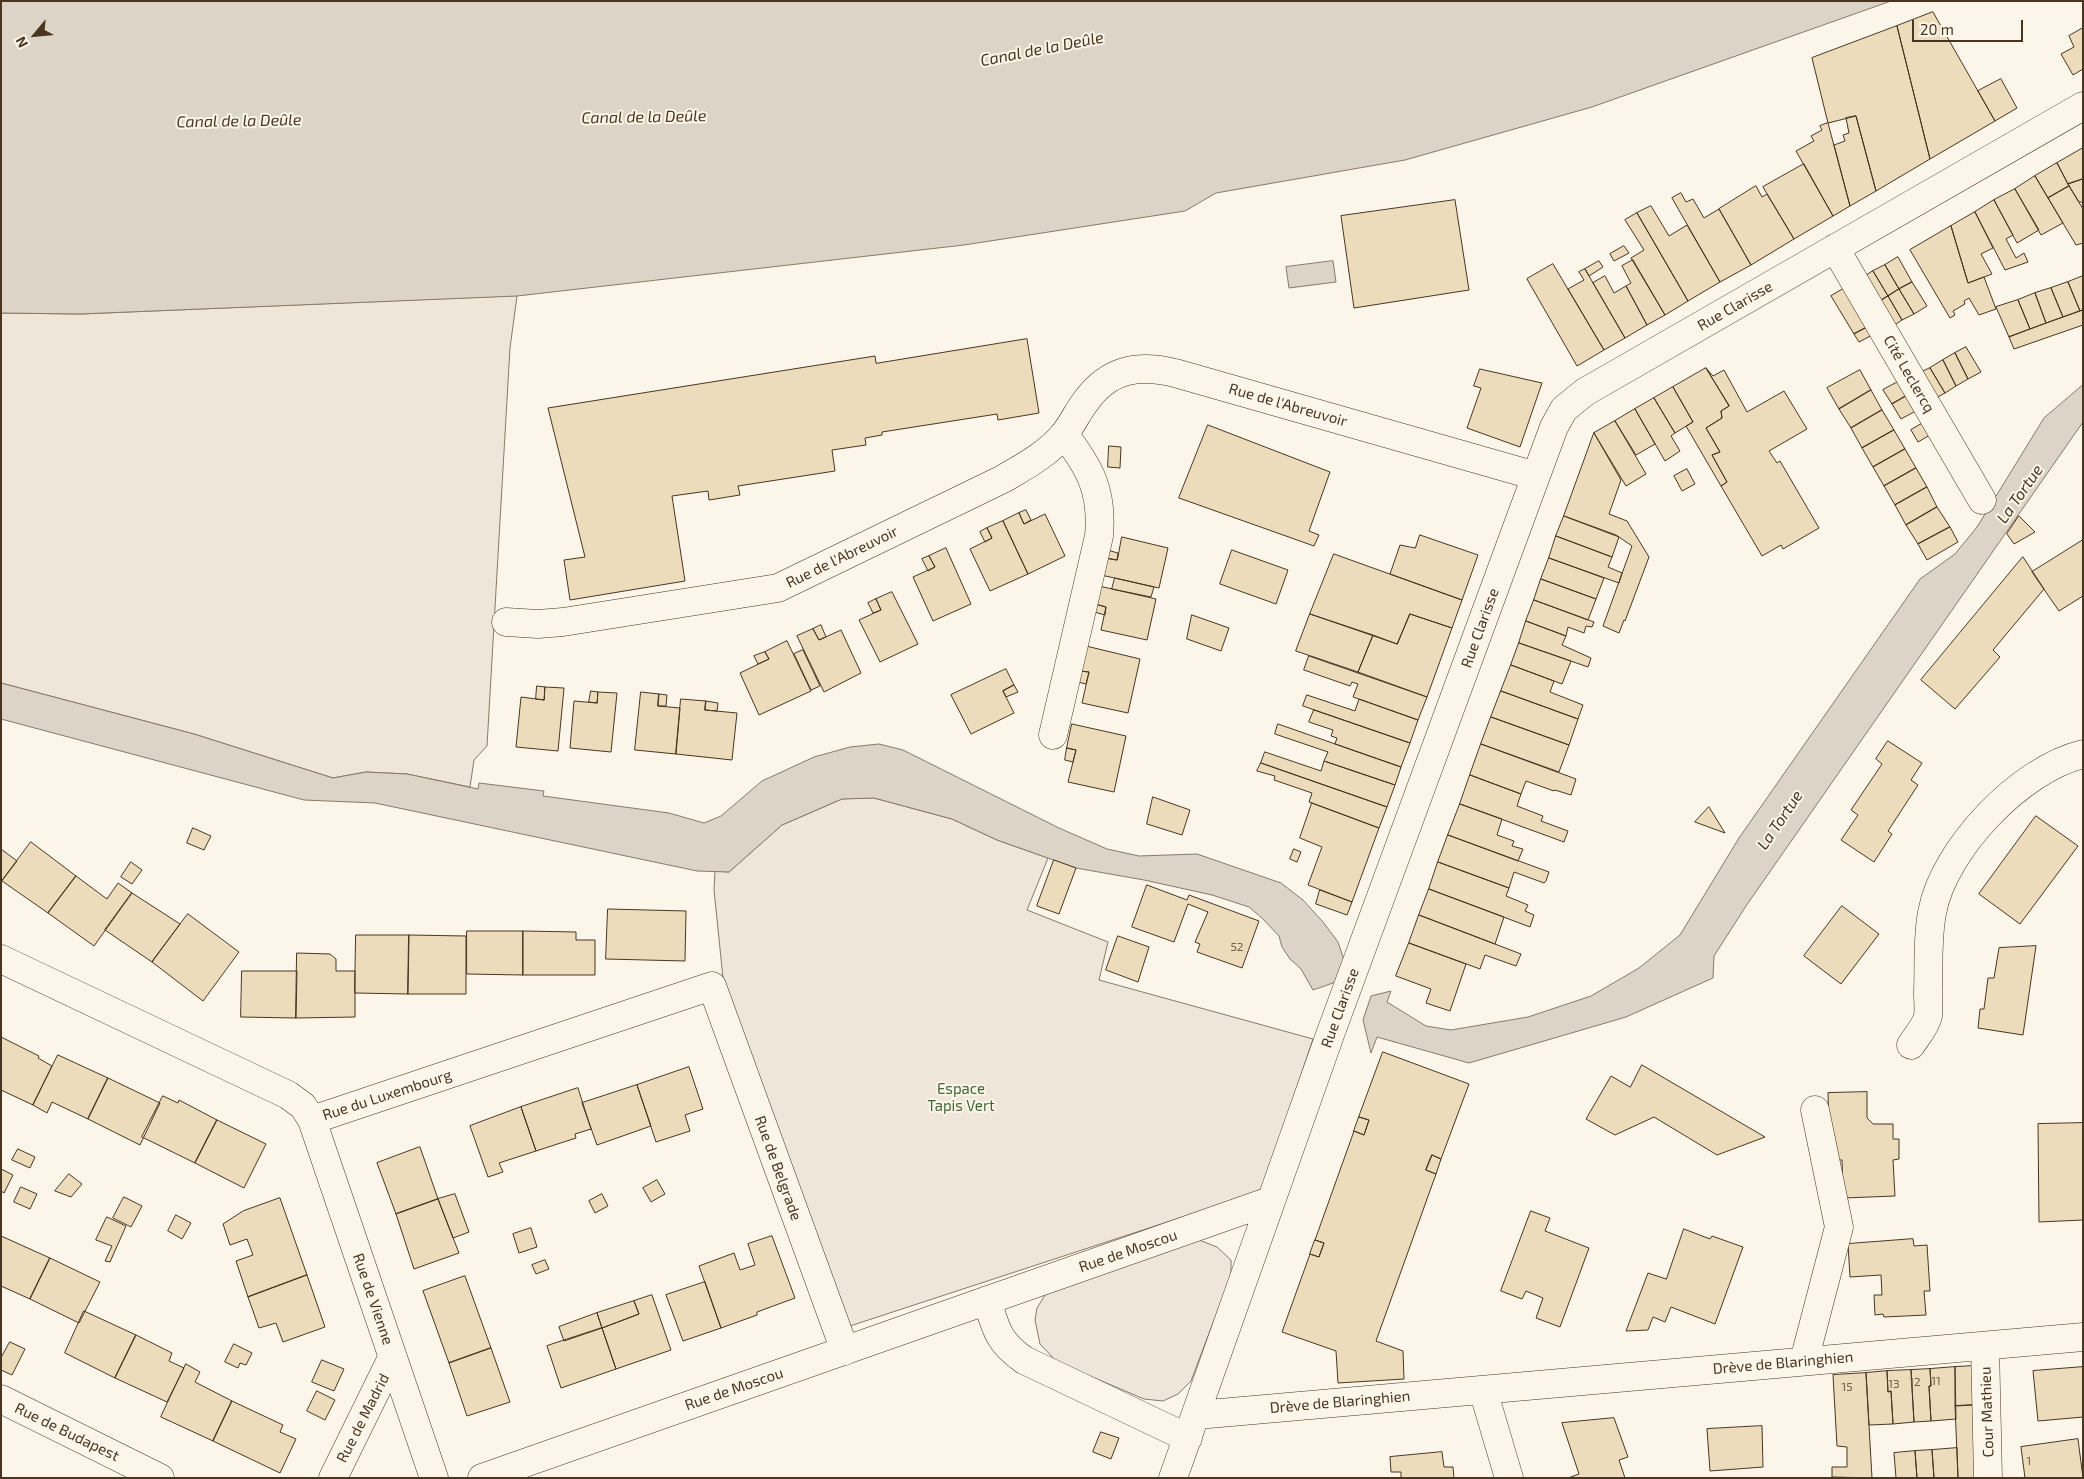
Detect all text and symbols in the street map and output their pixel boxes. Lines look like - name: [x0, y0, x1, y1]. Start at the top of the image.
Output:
- north arrow: [10, 10, 60, 60]
- scale bar: [1914, 10, 2025, 42]
- text: 20 m: [1920, 20, 1954, 38]
- water label: Canal de la Deûle: [979, 28, 1105, 70]
- text: N: [11, 34, 31, 51]
- water label: Canal de la Deûle: [581, 106, 707, 128]
- water label: Canal de la Deûle: [176, 110, 302, 132]
- street label: Rue Clarisse: [1694, 277, 1776, 335]
- street label: Cité Leclercq: [1880, 332, 1938, 416]
- street label: Rue de l'Abreuvoir: [1227, 379, 1349, 431]
- water label: La Tortue: [1993, 461, 2047, 527]
- street label: Rue de l'Abreuvoir: [783, 522, 901, 592]
- street label: Rue Clarisse: [1457, 586, 1503, 670]
- water label: La Tortue: [1753, 787, 1807, 853]
- house number: 52: [1230, 940, 1244, 954]
- street label: Rue Clarisse: [1317, 966, 1363, 1050]
- street label: Rue du Luxembourg: [320, 1066, 454, 1124]
- park label: Espace Tapis Vert: [927, 1080, 995, 1115]
- street label: Rue de Belgrade: [751, 1113, 805, 1223]
- street label: Rue de Moscou: [1076, 1226, 1180, 1276]
- street label: Rue de Vienne: [349, 1251, 397, 1347]
- street label: Drève de Blaringhien: [1712, 1348, 1854, 1378]
- street label: Rue de Moscou: [682, 1364, 786, 1414]
- street label: Cour Mathieu: [1976, 1366, 1998, 1458]
- street label: Rue de Madrid: [333, 1370, 393, 1466]
- house number: 11: [1931, 1374, 1941, 1388]
- house number: 12: [1909, 1375, 1921, 1389]
- house number: 13: [1888, 1377, 1900, 1391]
- house number: 15: [1841, 1380, 1853, 1394]
- street label: Drève de Blaringhien: [1269, 1387, 1411, 1417]
- street label: Rue de Budapest: [12, 1399, 122, 1465]
- house number: 1: [2027, 1454, 2031, 1468]

